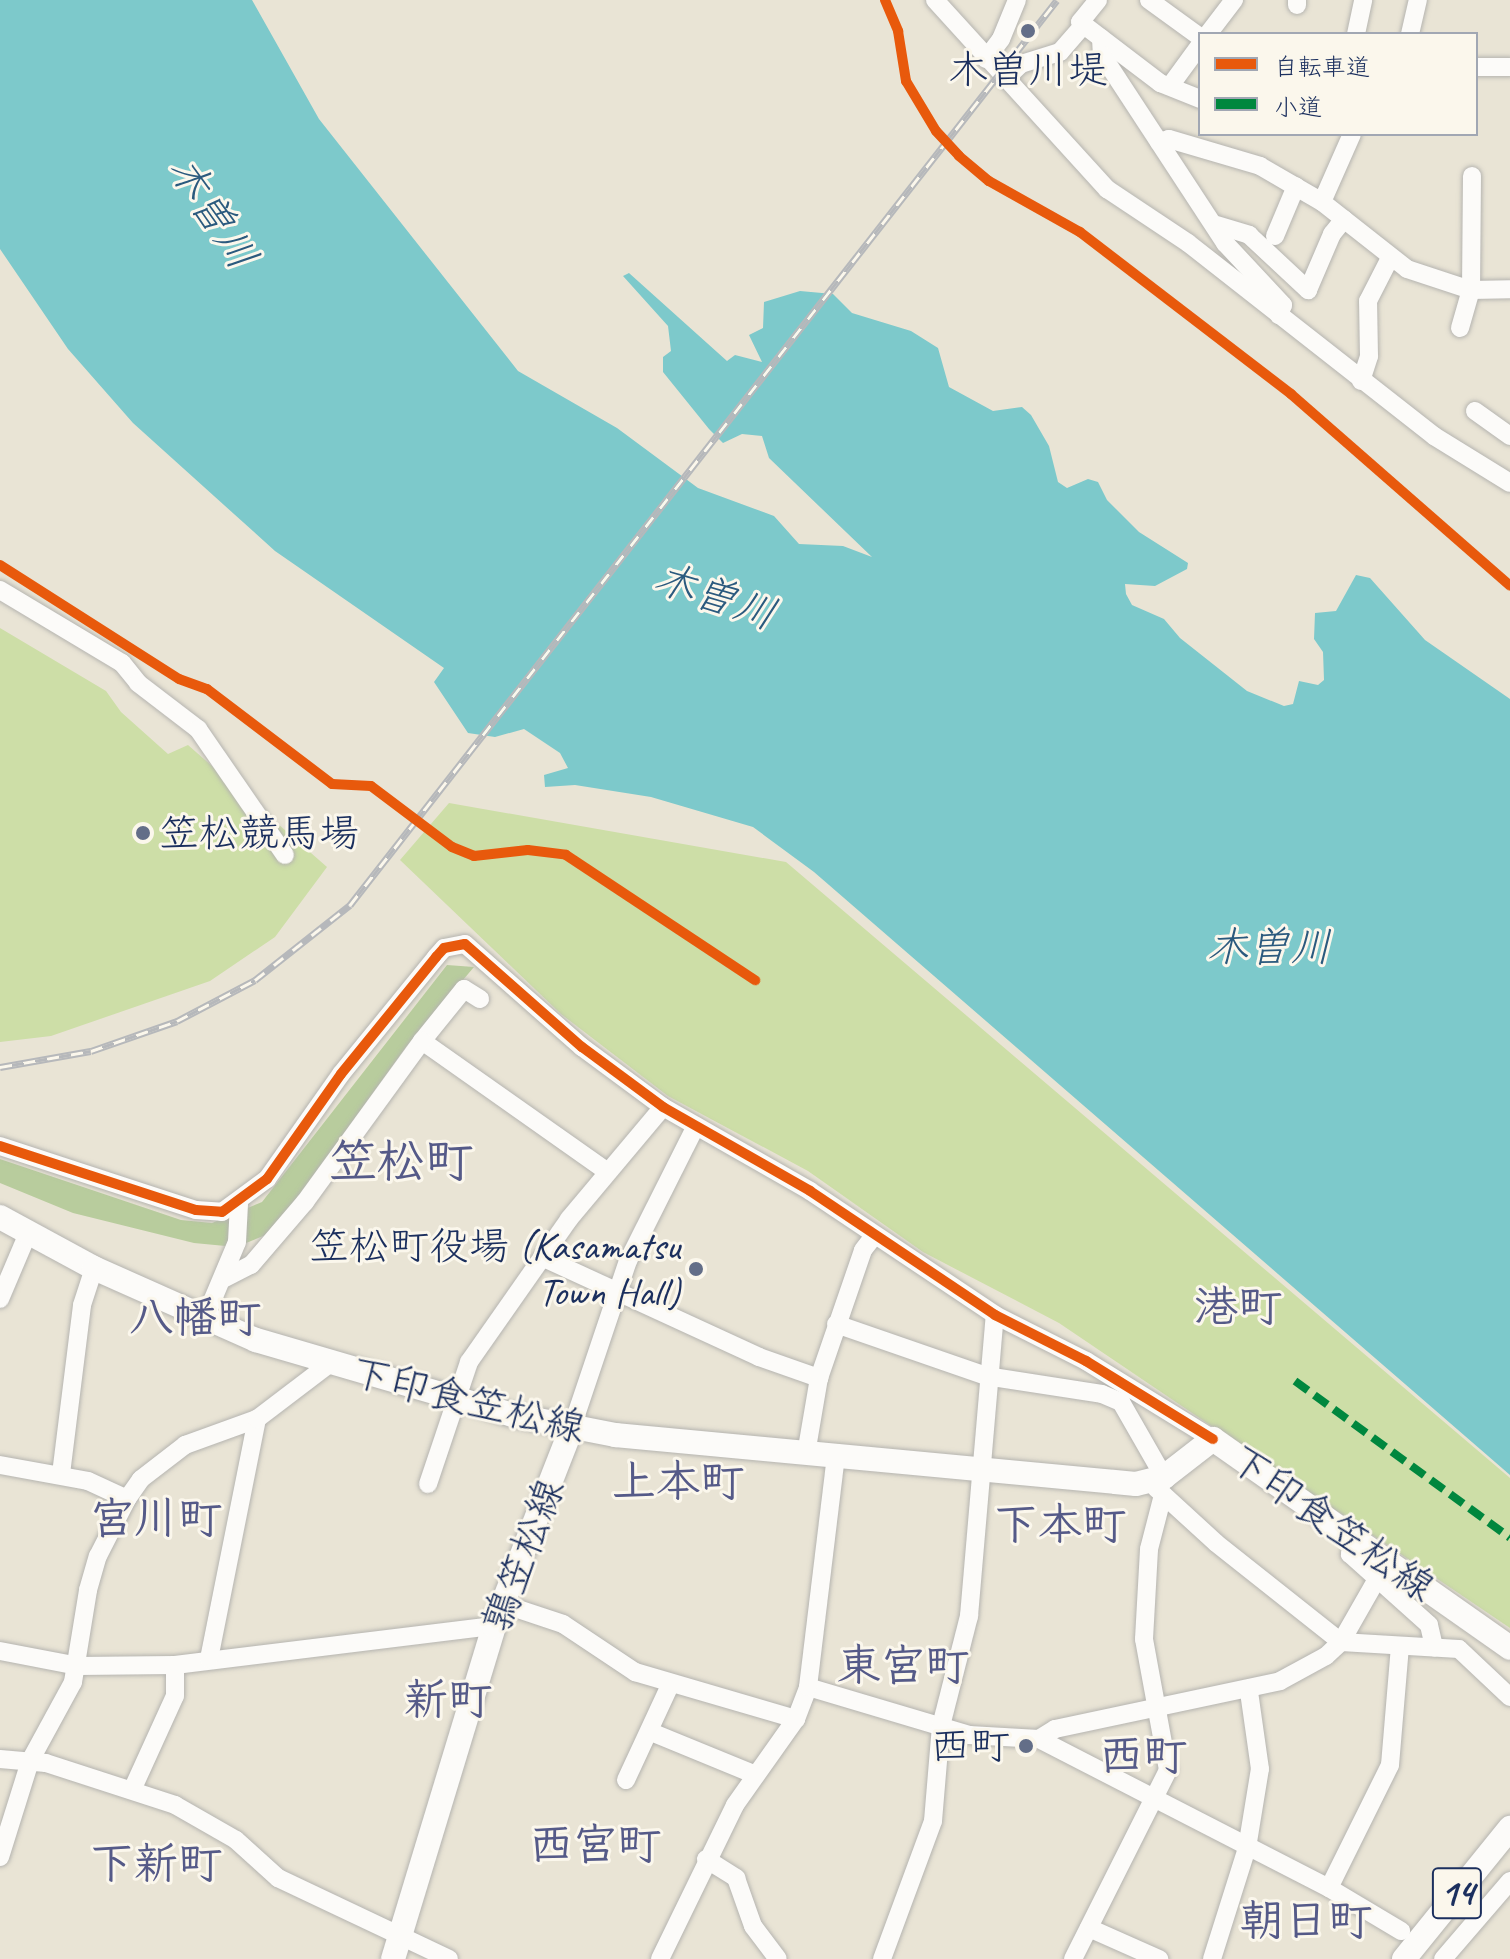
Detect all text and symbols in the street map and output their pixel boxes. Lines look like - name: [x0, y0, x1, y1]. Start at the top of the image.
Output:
- marker: 木曽川堤: [1017, 20, 1039, 42]
- legend: [1198, 32, 1478, 136]
- place label: 木曽川堤: [948, 46, 1108, 94]
- text: 自転車道: [1274, 52, 1370, 82]
- text: 小道: [1274, 92, 1322, 122]
- water label: 木曽川: [157, 146, 267, 280]
- water label: 木曽川: [647, 553, 783, 641]
- place label: 笠松競馬場: [159, 809, 359, 857]
- marker: 笠松競馬場: [134, 824, 152, 842]
- water label: 木曽川: [1206, 923, 1332, 973]
- district label: 笠松町: [329, 1133, 473, 1191]
- place label: 笠松町役場 (Kasamatsu Town Hall): [309, 1222, 680, 1316]
- marker: 笠松町役場 (Kasamatsu Town Hall): [687, 1260, 705, 1278]
- district label: 港町: [1194, 1281, 1282, 1333]
- district label: 八幡町: [129, 1292, 261, 1344]
- street label: 下印食笠松線: [346, 1348, 590, 1452]
- street label: 下印食笠松線: [1220, 1435, 1444, 1611]
- district label: 上本町: [612, 1456, 744, 1508]
- street label: 鶉笠松線: [472, 1472, 574, 1638]
- district label: 宮川町: [90, 1493, 222, 1545]
- district label: 下本町: [994, 1499, 1126, 1551]
- district label: 東宮町: [837, 1640, 969, 1692]
- district label: 新町: [404, 1674, 492, 1726]
- place label: 西町: [930, 1722, 1010, 1770]
- district label: 西町: [1099, 1730, 1187, 1782]
- marker: 西町: [1017, 1737, 1035, 1755]
- district label: 西宮町: [529, 1819, 661, 1871]
- district label: 下新町: [90, 1838, 222, 1890]
- road number: 14: [1431, 1859, 1483, 1927]
- district label: 朝日町: [1240, 1895, 1372, 1947]

